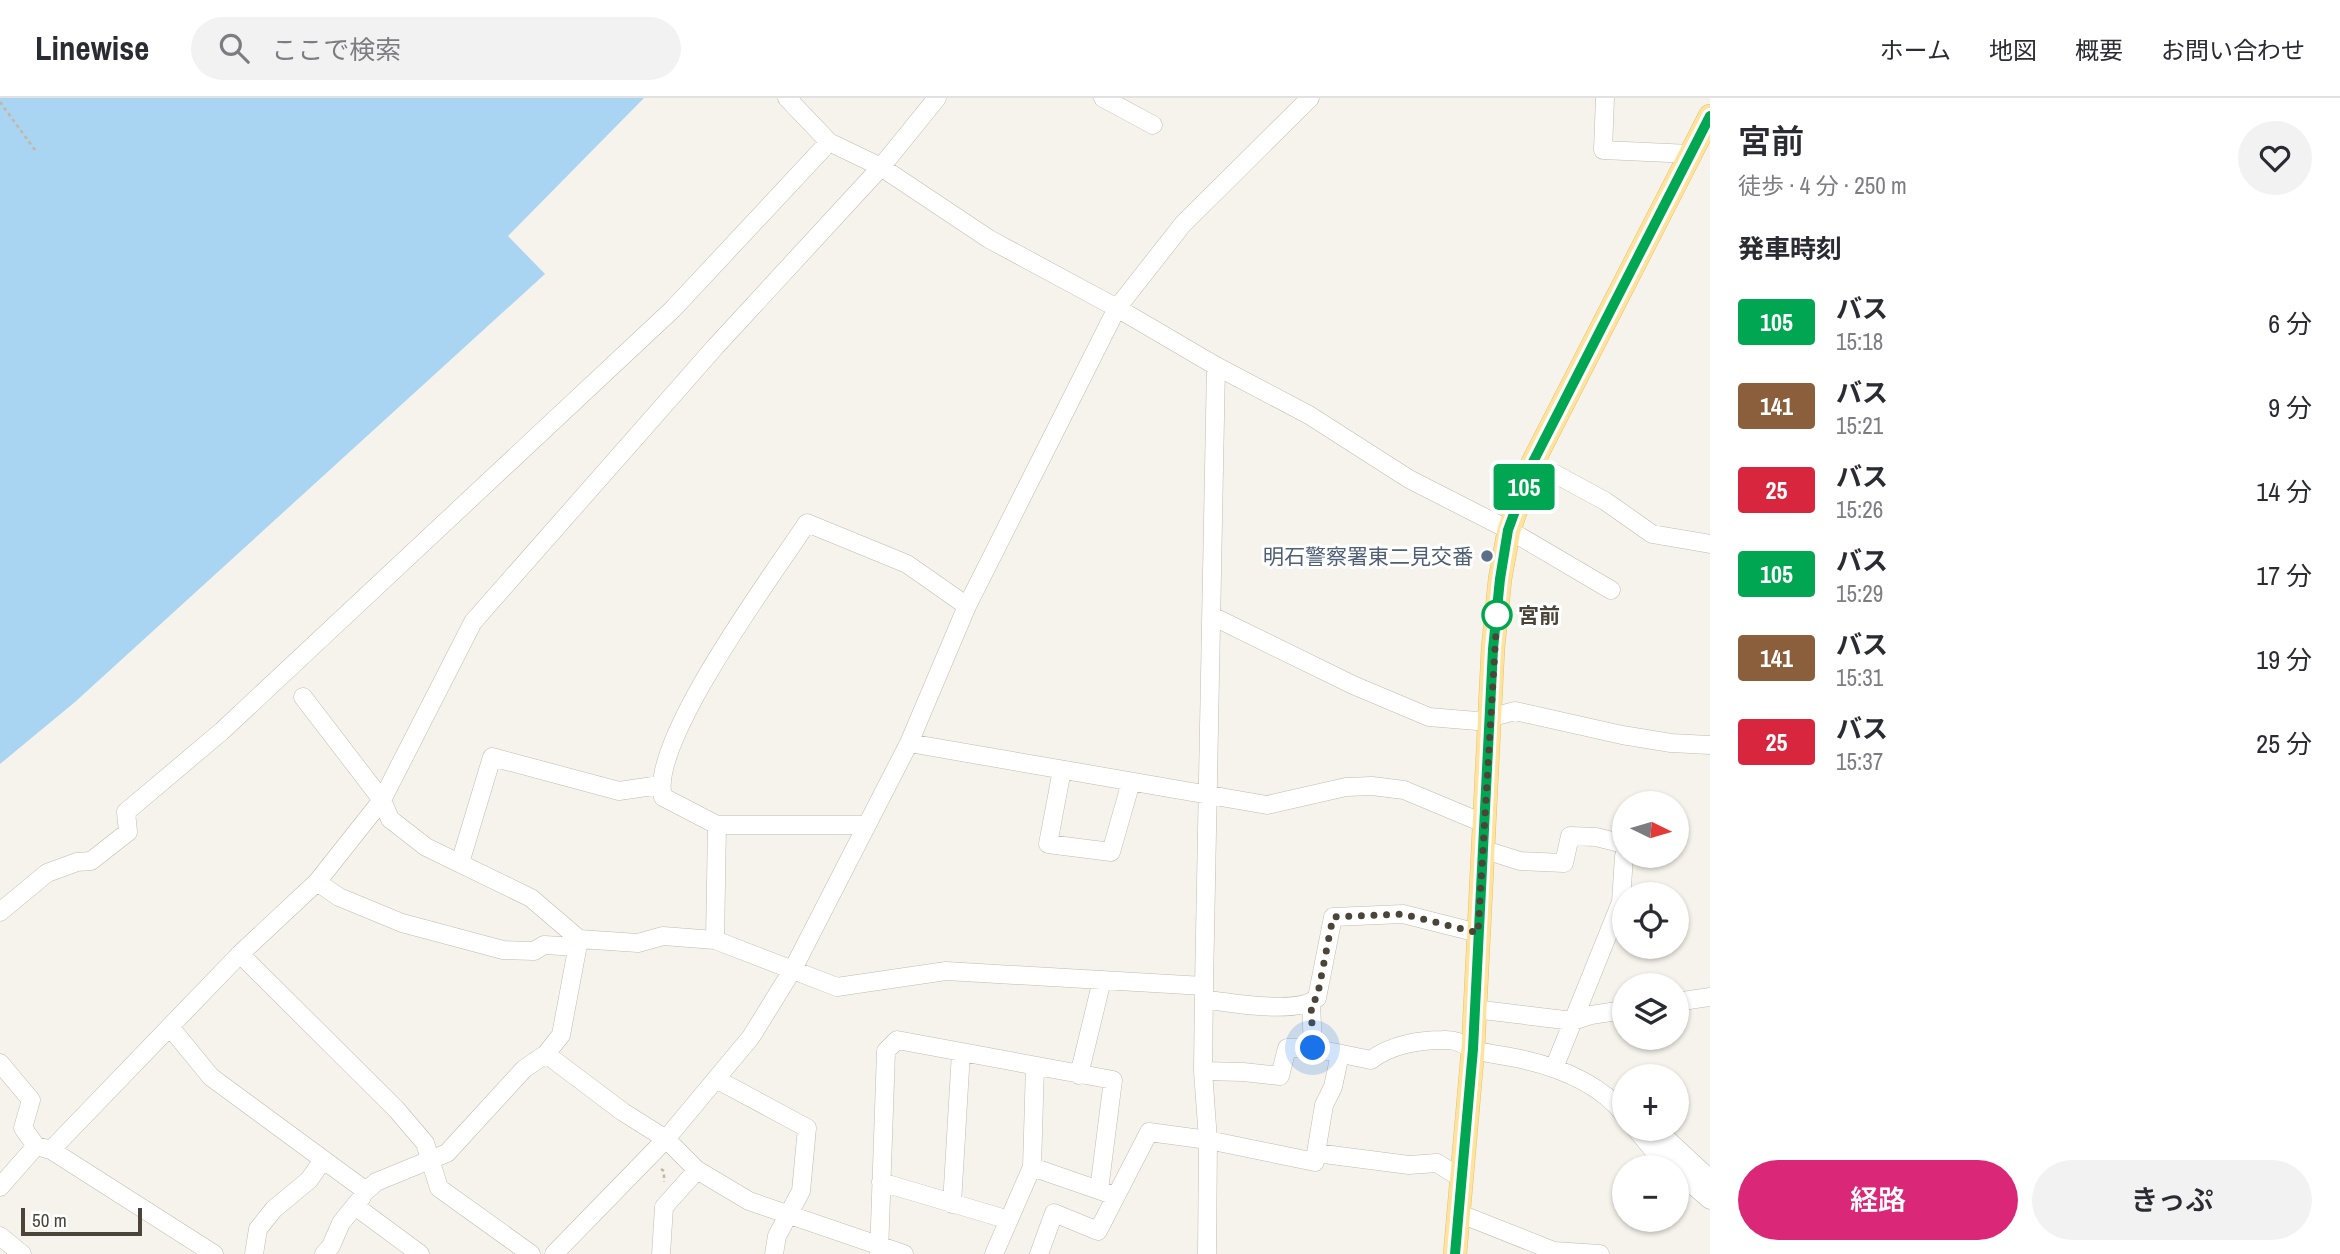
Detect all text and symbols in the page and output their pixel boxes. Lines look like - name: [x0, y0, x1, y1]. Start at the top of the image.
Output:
- search box: [191, 17, 681, 80]
- text: Linewise: [35, 26, 149, 70]
- icon: search: [215, 29, 253, 67]
- text: ここで検索: [271, 32, 401, 67]
- text: ホーム: [1880, 34, 1951, 66]
- text: 地図: [1989, 34, 2037, 66]
- text: 概要: [2075, 34, 2123, 66]
- text: お問い合わせ: [2161, 34, 2305, 66]
- text: 宮前: [1738, 119, 1804, 163]
- button: heart: [2238, 121, 2312, 195]
- text: 徒歩 · 4 分 · 250 m: [1738, 170, 1907, 201]
- text: 発車時刻: [1738, 231, 1842, 266]
- text: バス: [1836, 291, 1888, 326]
- text: 105: [1760, 306, 1793, 338]
- text: 6 分: [2268, 306, 2312, 341]
- text: 15:18: [1836, 326, 1883, 357]
- text: バス: [1836, 375, 1888, 410]
- text: 141: [1760, 390, 1793, 422]
- text: 9 分: [2268, 390, 2312, 425]
- text: 15:21: [1836, 410, 1883, 441]
- text: バス: [1836, 459, 1888, 494]
- line badge: 105: [1484, 464, 1564, 510]
- text: 105: [1508, 471, 1540, 503]
- text: 25: [1766, 474, 1787, 506]
- text: 14 分: [2256, 474, 2312, 509]
- text: 15:26: [1836, 494, 1883, 525]
- place label: 明石警察署東二見交番: [1263, 542, 1473, 571]
- text: バス: [1836, 543, 1888, 578]
- marker: 明石警察署東二見交番: [1479, 548, 1495, 564]
- text: 105: [1760, 558, 1793, 590]
- text: 17 分: [2256, 558, 2312, 593]
- text: 15:29: [1836, 578, 1883, 609]
- marker: 宮前: [1482, 600, 1512, 630]
- place label: 宮前: [1518, 601, 1560, 630]
- text: バス: [1836, 627, 1888, 662]
- text: 141: [1760, 642, 1793, 674]
- text: 19 分: [2256, 642, 2312, 677]
- text: 15:31: [1836, 662, 1883, 693]
- text: バス: [1836, 711, 1888, 746]
- text: 25: [1766, 726, 1787, 758]
- text: 25 分: [2256, 726, 2312, 761]
- text: 15:37: [1836, 746, 1883, 777]
- north arrow: [1612, 791, 1689, 868]
- map controls: [1612, 791, 1689, 1232]
- button: locate: [1612, 882, 1689, 959]
- button: layers: [1612, 973, 1689, 1050]
- your location: [1295, 1030, 1330, 1065]
- button: +: [1612, 1064, 1689, 1141]
- button: −: [1612, 1155, 1689, 1232]
- button: 経路: [1738, 1160, 2018, 1240]
- button: きっぷ: [2032, 1160, 2312, 1240]
- scale bar: [21, 1205, 142, 1237]
- text: 50 m: [32, 1207, 67, 1233]

